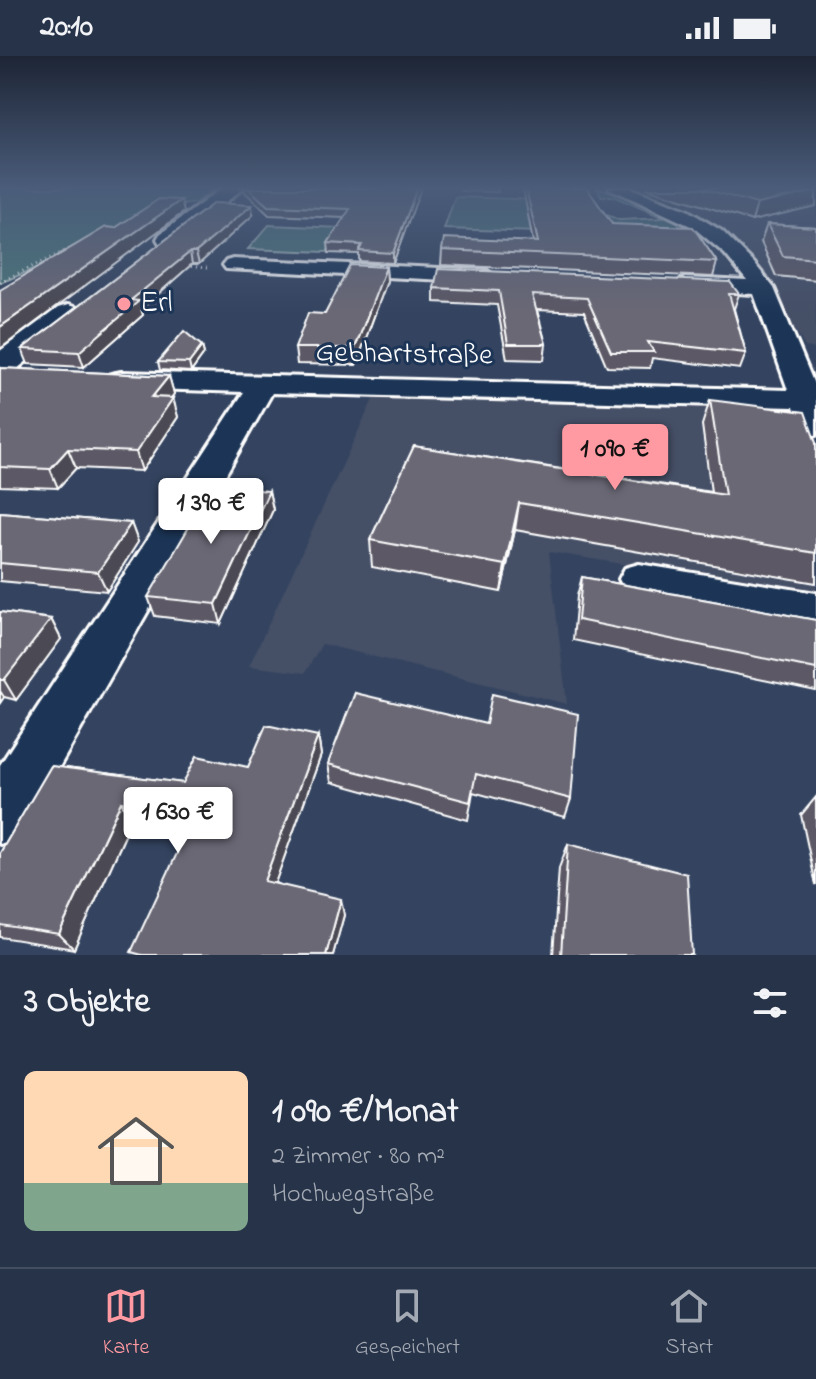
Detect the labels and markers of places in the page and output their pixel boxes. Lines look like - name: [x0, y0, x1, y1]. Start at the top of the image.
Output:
- place label: Erl: [140, 282, 173, 326]
- marker: Erl: [115, 295, 133, 313]
- pin: 1 090 €: [541, 424, 689, 492]
- pin: 1 390 €: [137, 478, 285, 546]
- pin: 1 630 €: [104, 787, 252, 855]

